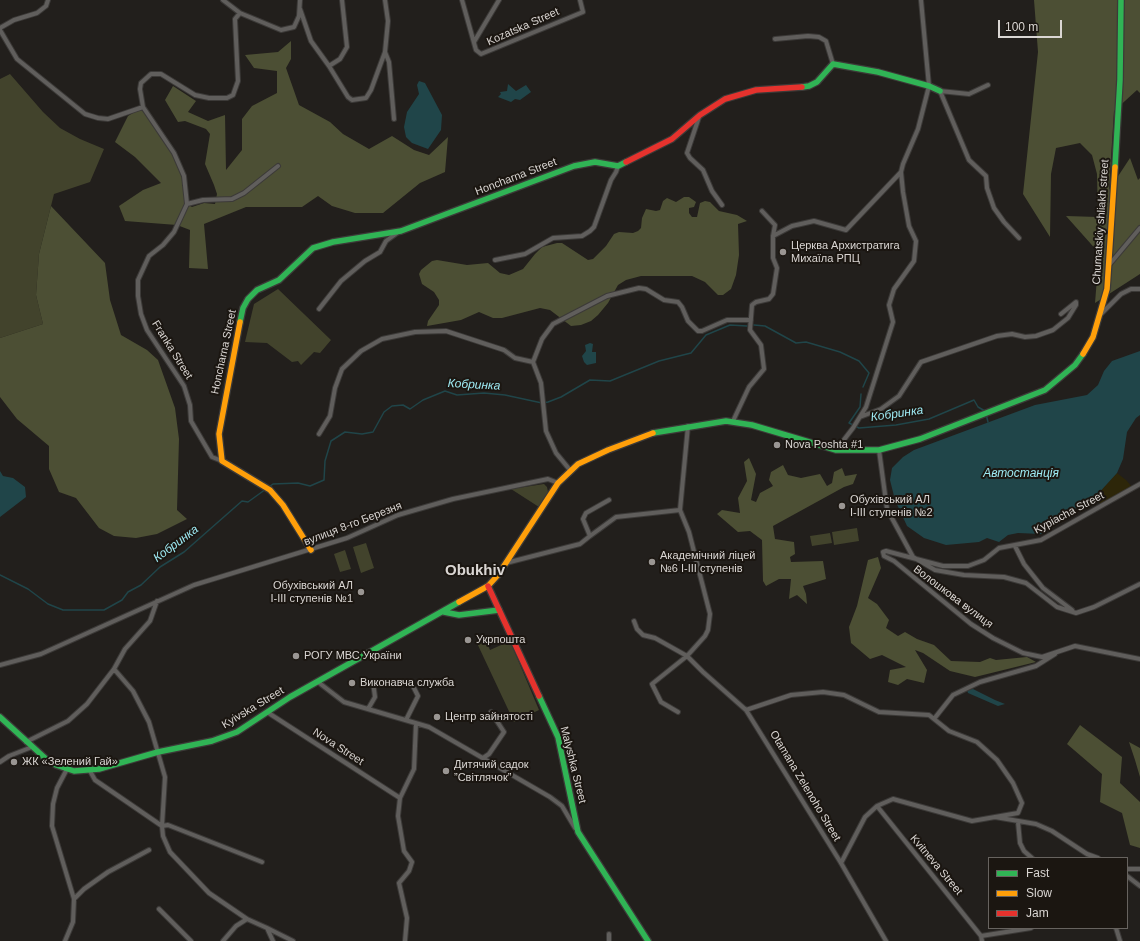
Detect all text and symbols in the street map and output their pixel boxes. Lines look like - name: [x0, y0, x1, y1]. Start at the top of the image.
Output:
- street label: Kozatska Street: [485, 5, 561, 49]
- scale bar: [1000, 12, 1064, 38]
- text: 100 m: [1005, 20, 1038, 34]
- street label: Honcharna Street: [473, 155, 559, 199]
- street label: Chumatskiy shliakh street: [1090, 159, 1112, 285]
- place label: Церква Архистратига Михаїла РПЦ: [791, 239, 900, 265]
- marker: Церква Архистратига Михаїла РПЦ: [778, 247, 788, 257]
- street label: Honcharna Street: [209, 308, 239, 396]
- street label: Franka Street: [149, 318, 195, 382]
- water label: Кобринка: [447, 376, 501, 394]
- water label: Кобринка: [870, 403, 924, 425]
- place label: Nova Poshta #1: [785, 438, 863, 452]
- marker: Nova Poshta #1: [772, 440, 782, 450]
- water label: Автостанція: [983, 467, 1059, 481]
- street label: Kypiacha Street: [1032, 489, 1106, 537]
- place label: Обухівський АЛ І-ІІІ ступенів №2: [850, 493, 933, 519]
- street label: вулиця 8-го Березня: [302, 499, 404, 549]
- marker: Обухівський АЛ І-ІІІ ступенів №2: [837, 501, 847, 511]
- water label: Кобринка: [151, 522, 201, 566]
- place label: Академічний ліцей №6 І-ІІІ ступенів: [660, 549, 756, 575]
- marker: Академічний ліцей №6 І-ІІІ ступенів: [647, 557, 657, 567]
- district label: Obukhiv: [445, 562, 505, 580]
- street label: Волошкова вулиця: [911, 563, 995, 631]
- place label: Обухівський АЛ І-ІІІ ступенів №1: [270, 579, 353, 605]
- marker: Обухівський АЛ І-ІІІ ступенів №1: [356, 587, 366, 597]
- place label: Укрпошта: [476, 633, 525, 647]
- marker: Укрпошта: [463, 635, 473, 645]
- place label: РОГУ МВС України: [304, 649, 402, 663]
- marker: РОГУ МВС України: [291, 651, 301, 661]
- place label: Виконавча служба: [360, 676, 454, 690]
- marker: Виконавча служба: [347, 678, 357, 688]
- street label: Kyivska Street: [219, 684, 287, 732]
- place label: Центр зайнятості: [445, 710, 533, 724]
- marker: Центр зайнятості: [432, 712, 442, 722]
- street label: Malyshka Street: [557, 725, 589, 805]
- street label: Nova Street: [310, 726, 366, 768]
- street label: Otamana Zelenoho Street: [767, 728, 843, 844]
- place label: ЖК «Зелений Гай»: [22, 755, 118, 769]
- marker: ЖК «Зелений Гай»: [9, 757, 19, 767]
- place label: Дитячий садок ”Світлячок”: [454, 758, 529, 784]
- marker: Дитячий садок ”Світлячок”: [441, 766, 451, 776]
- street label: Kvitneva Street: [907, 832, 965, 898]
- legend: [988, 857, 1128, 929]
- text: Fast: [1026, 866, 1049, 880]
- text: Slow: [1026, 886, 1052, 900]
- text: Jam: [1026, 906, 1049, 920]

